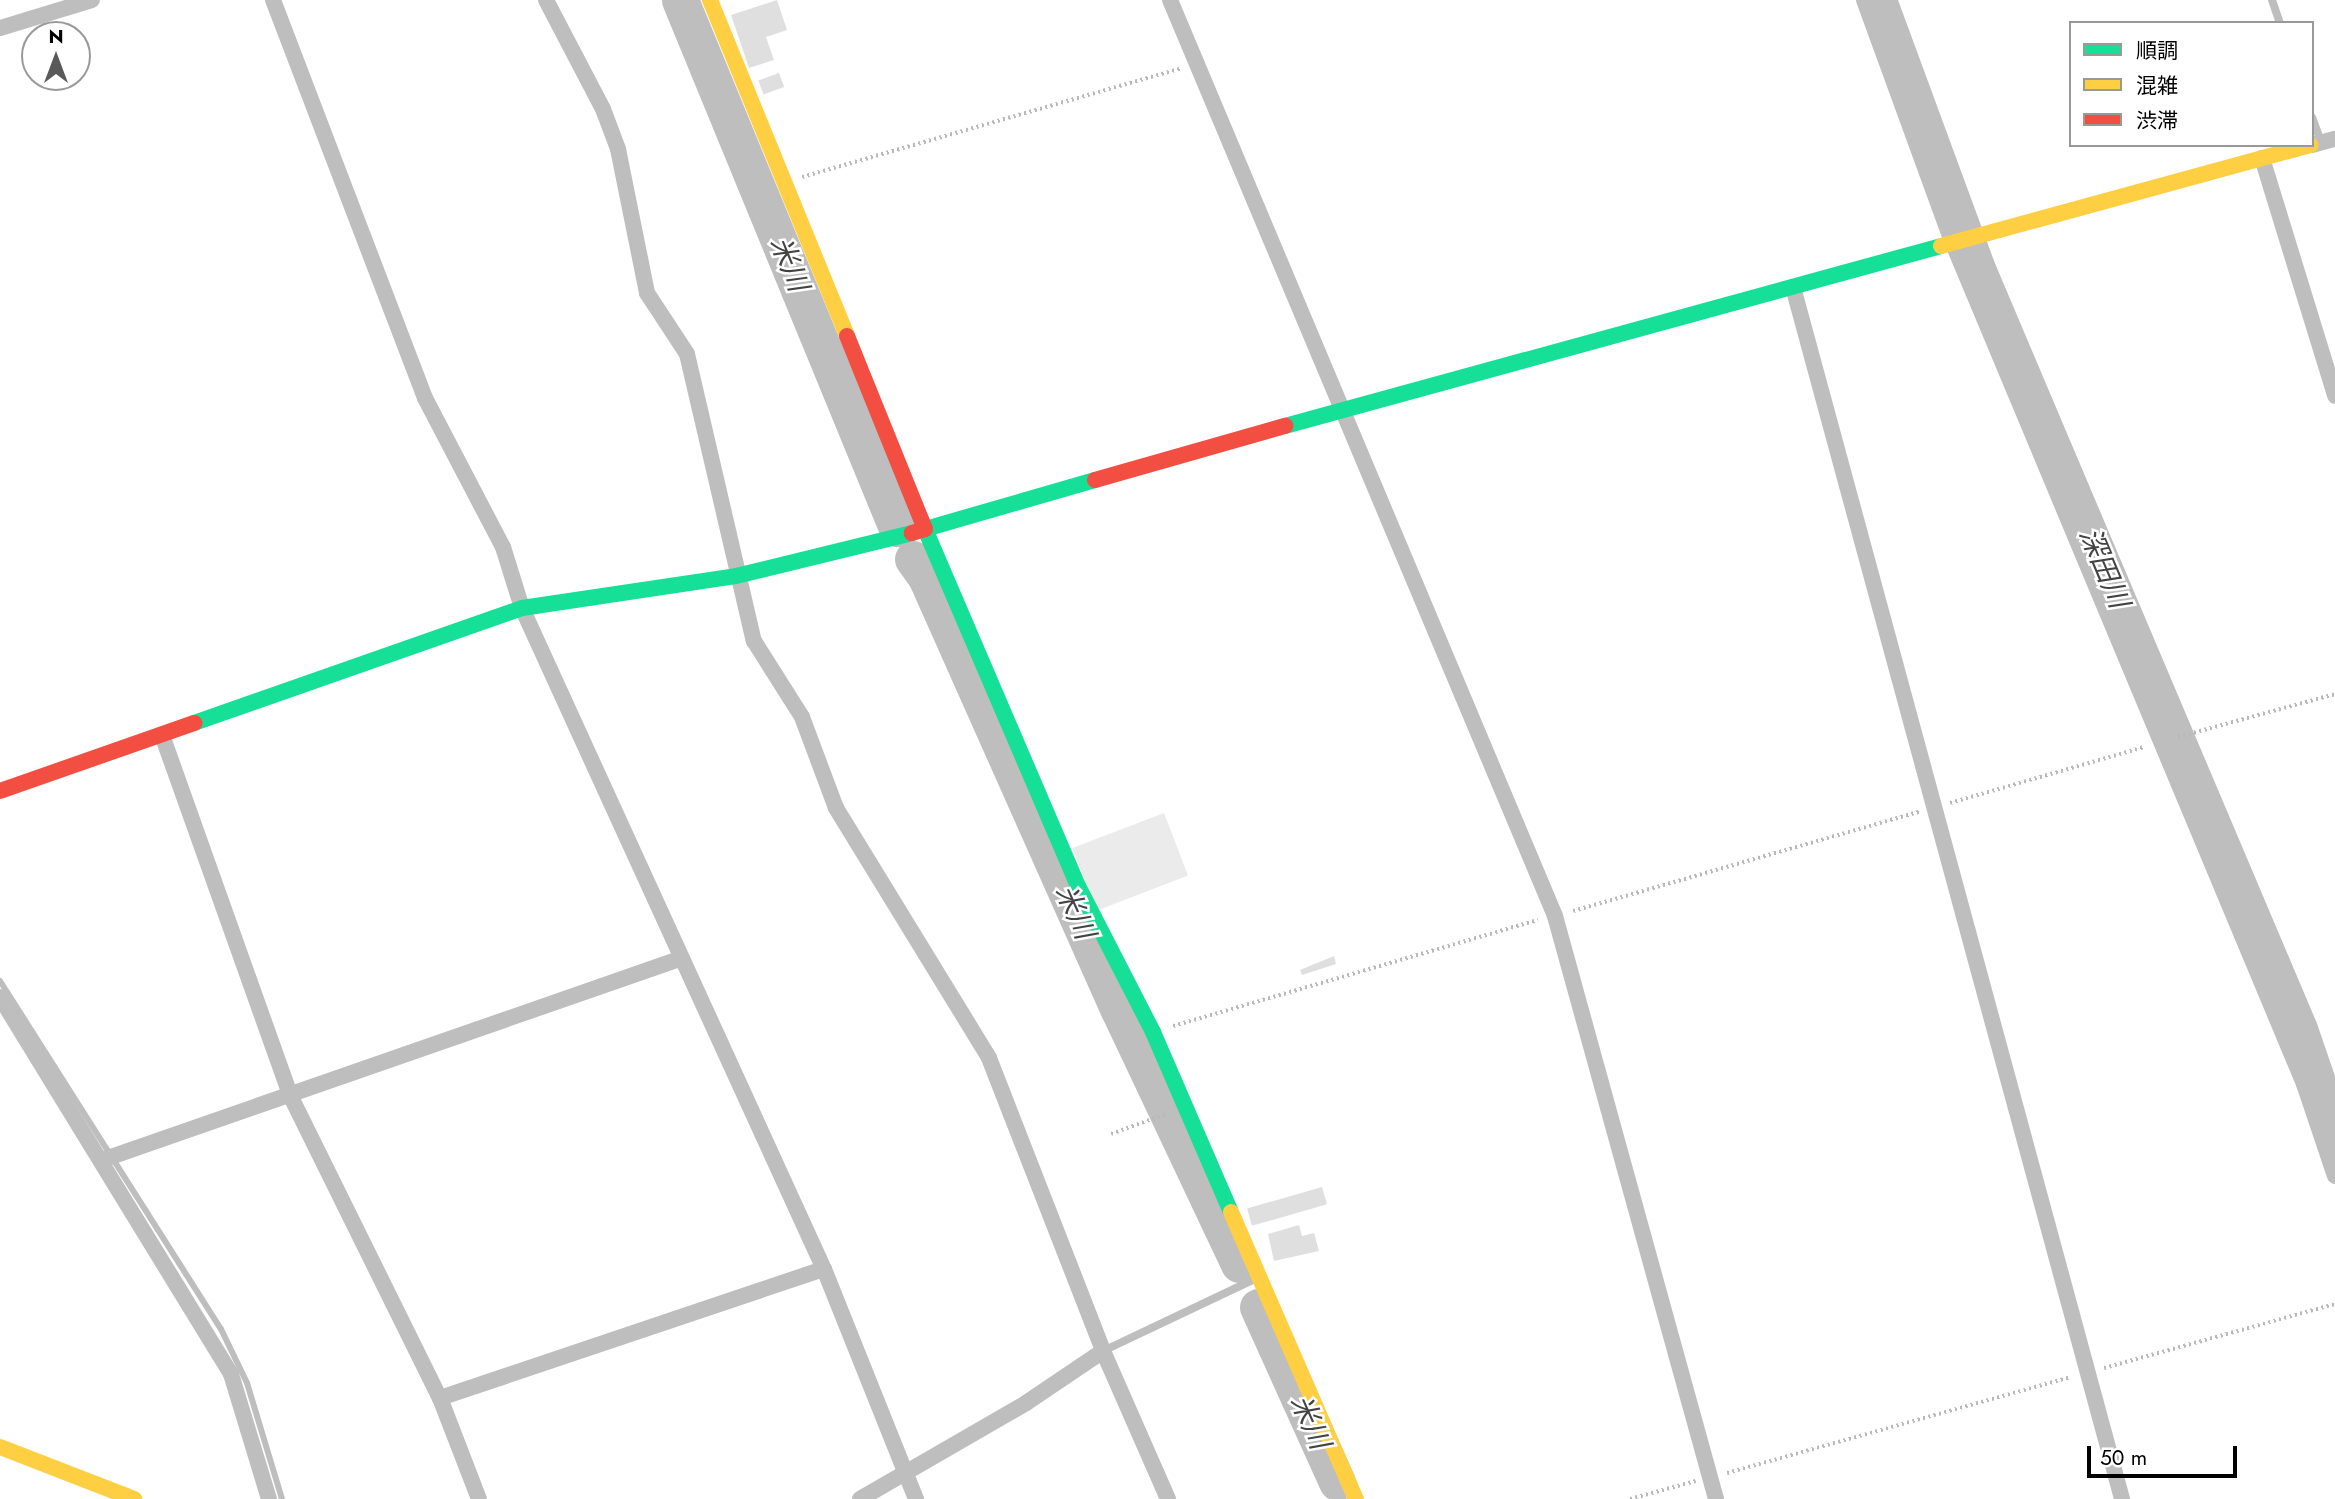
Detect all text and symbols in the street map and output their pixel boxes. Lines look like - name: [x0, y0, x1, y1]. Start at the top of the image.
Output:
- north arrow: [21, 21, 91, 91]
- legend: [2069, 21, 2314, 147]
- text: N: [48, 23, 64, 50]
- text: 順調: [2136, 36, 2178, 66]
- text: 混雑: [2136, 71, 2178, 101]
- text: 渋滞: [2136, 106, 2178, 136]
- water label: 米川: [763, 232, 815, 296]
- water label: 深田川: [2072, 523, 2136, 613]
- water label: 米川: [1048, 880, 1102, 944]
- water label: 米川: [1283, 1390, 1337, 1454]
- scale bar: [2090, 1432, 2240, 1476]
- text: 50 m: [2100, 1443, 2147, 1473]

